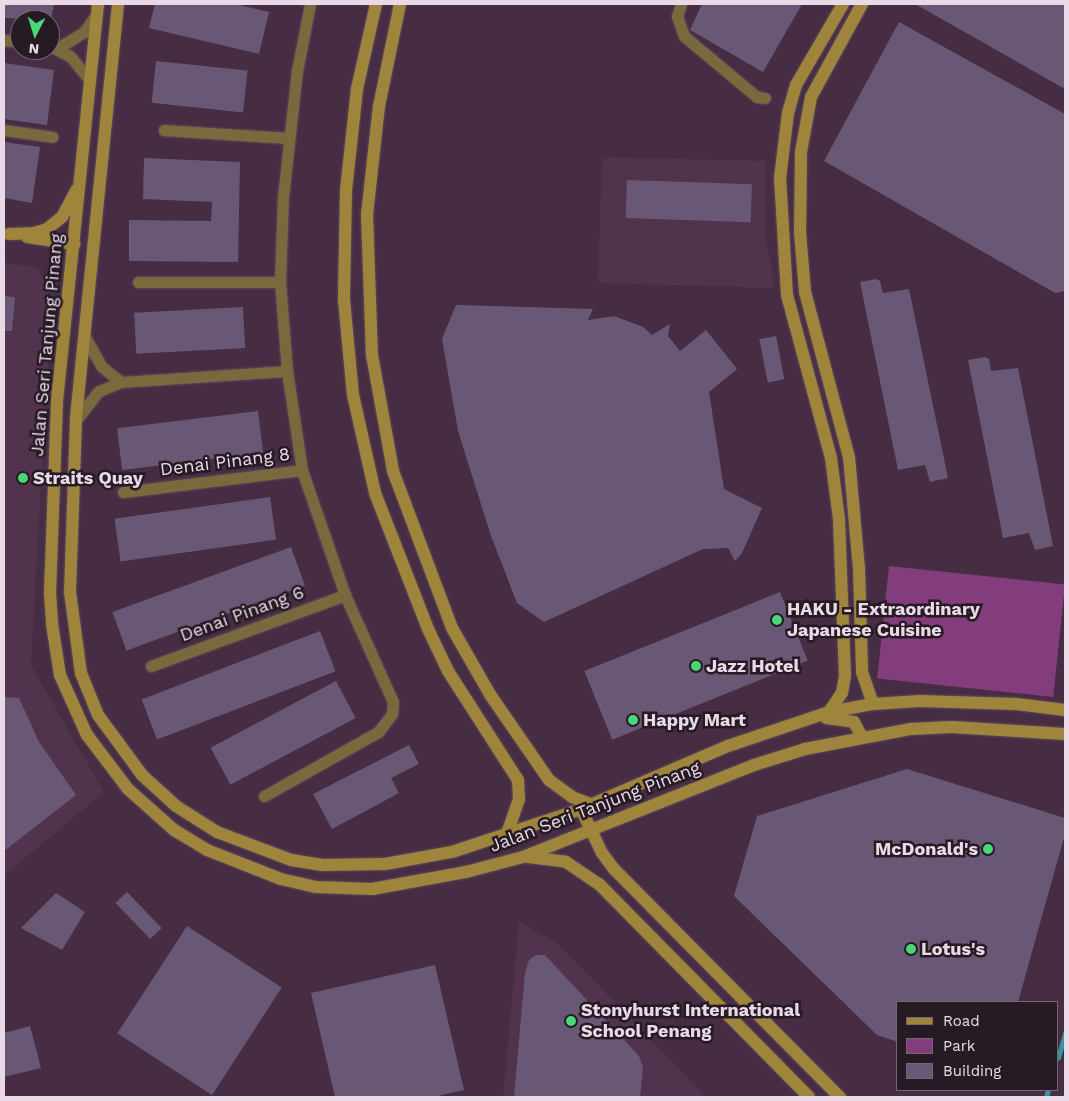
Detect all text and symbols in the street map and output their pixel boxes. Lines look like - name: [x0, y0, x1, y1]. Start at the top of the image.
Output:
- north arrow: [10, 10, 60, 60]
- text: N: [28, 41, 40, 57]
- street label: Jalan Seri Tanjung Pinang: [26, 232, 68, 458]
- street label: Denai Pinang 8: [159, 443, 291, 481]
- place label: Straits Quay: [33, 467, 143, 489]
- marker: Straits Quay: [17, 472, 29, 484]
- street label: Denai Pinang 6: [177, 582, 307, 646]
- place label: HAKU - Extraordinary Japanese Cuisine: [787, 599, 980, 642]
- marker: HAKU - Extraordinary Japanese Cuisine: [771, 614, 783, 626]
- place label: Jazz Hotel: [706, 655, 799, 677]
- marker: Jazz Hotel: [690, 660, 702, 672]
- place label: Happy Mart: [643, 709, 746, 731]
- marker: Happy Mart: [627, 714, 639, 726]
- street label: Jalan Seri Tanjung Pinang: [486, 757, 704, 857]
- place label: McDonald's: [875, 838, 978, 860]
- marker: McDonald's: [982, 843, 994, 855]
- place label: Lotus's: [921, 938, 985, 960]
- marker: Lotus's: [905, 943, 917, 955]
- place label: Stonyhurst International School Penang: [581, 1000, 800, 1042]
- legend: [896, 1001, 1059, 1091]
- text: Road: [943, 1012, 980, 1030]
- marker: Stonyhurst International School Penang: [565, 1015, 577, 1027]
- text: Park: [943, 1037, 975, 1055]
- text: Building: [943, 1062, 1001, 1080]

